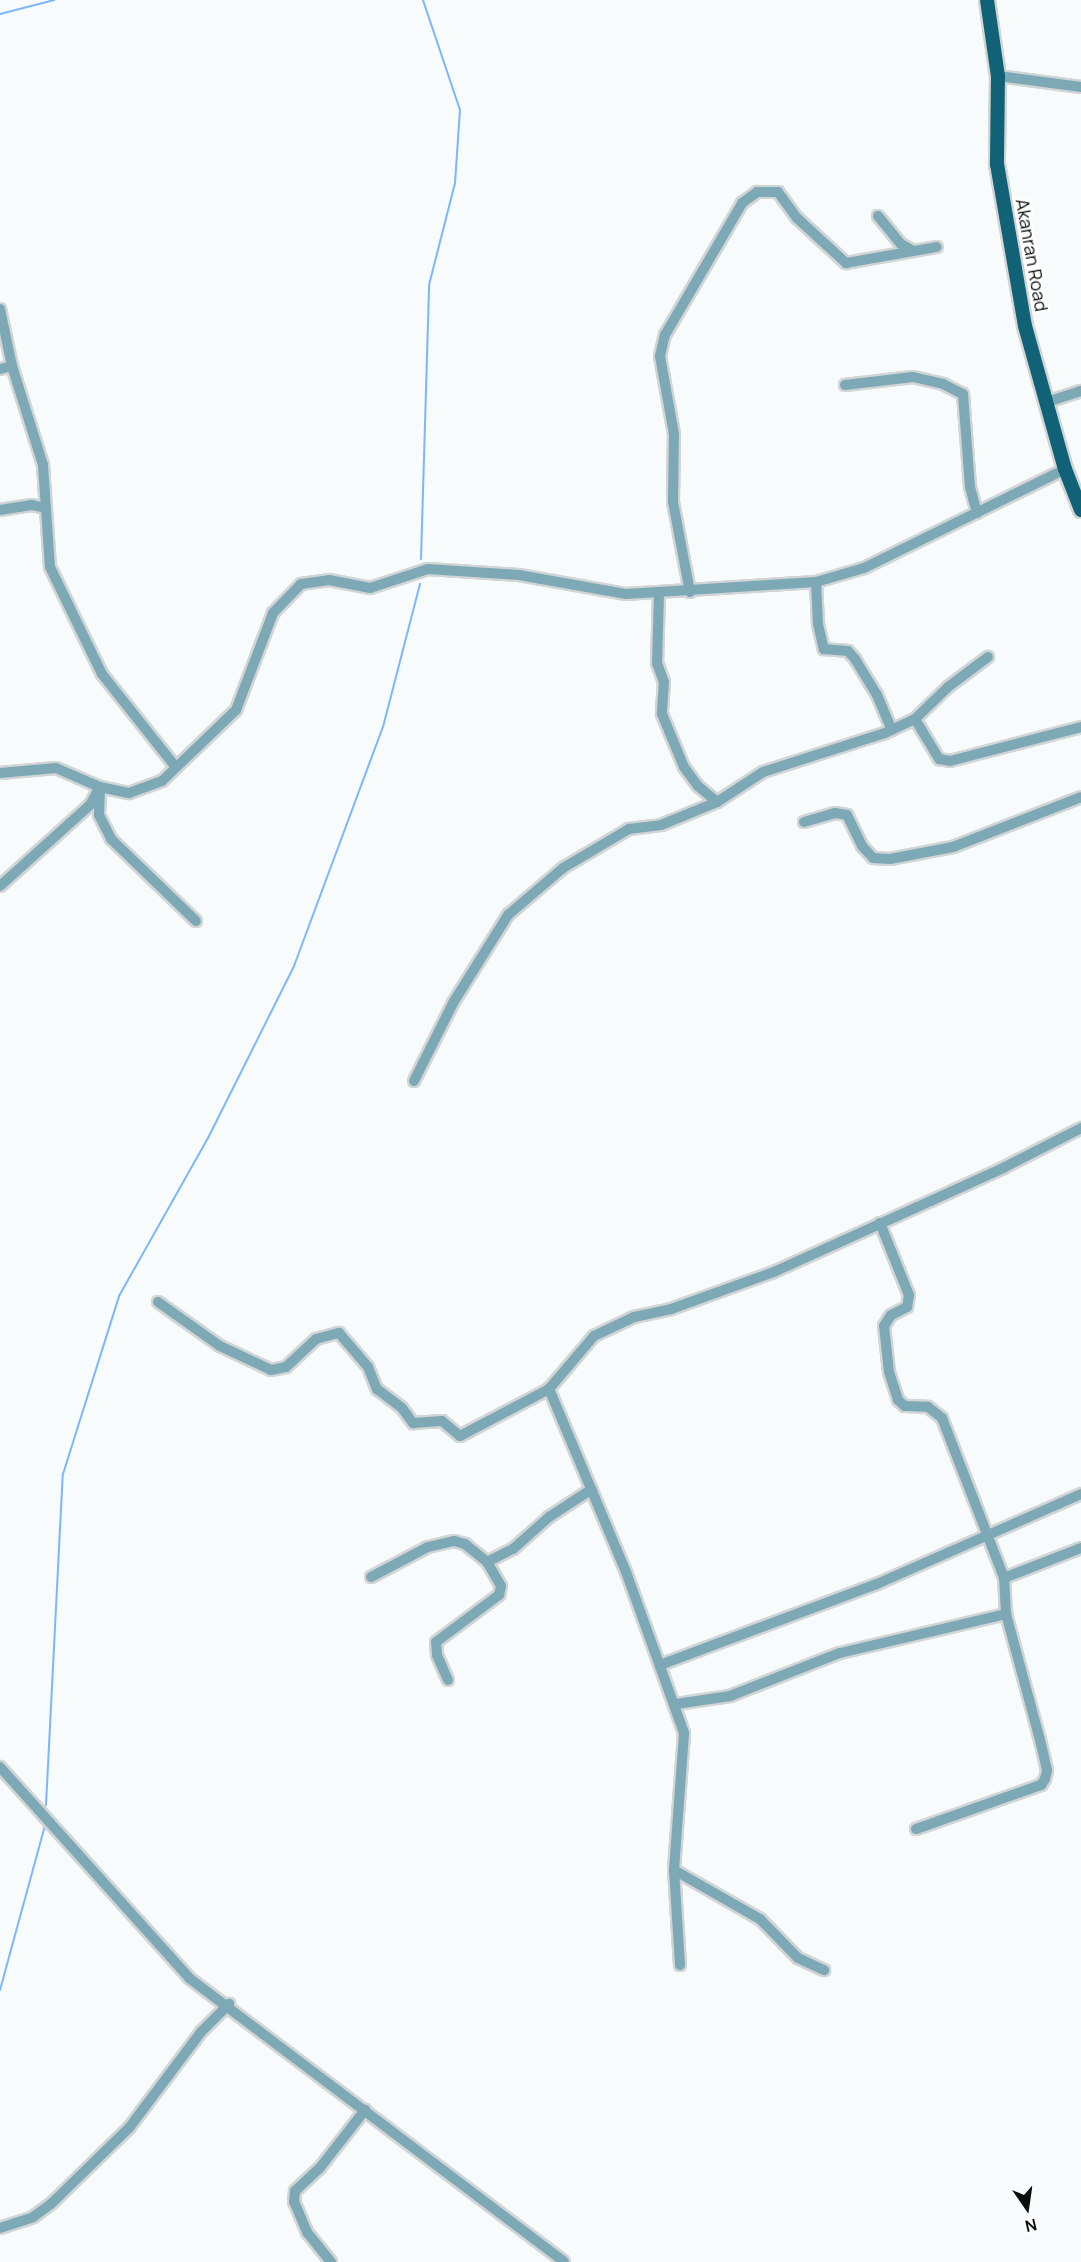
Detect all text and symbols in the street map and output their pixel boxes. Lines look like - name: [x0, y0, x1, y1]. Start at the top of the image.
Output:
- street label: Akanran Road: [1011, 197, 1053, 313]
- north arrow: [997, 2178, 1057, 2238]
- text: N: [1023, 2214, 1039, 2238]

